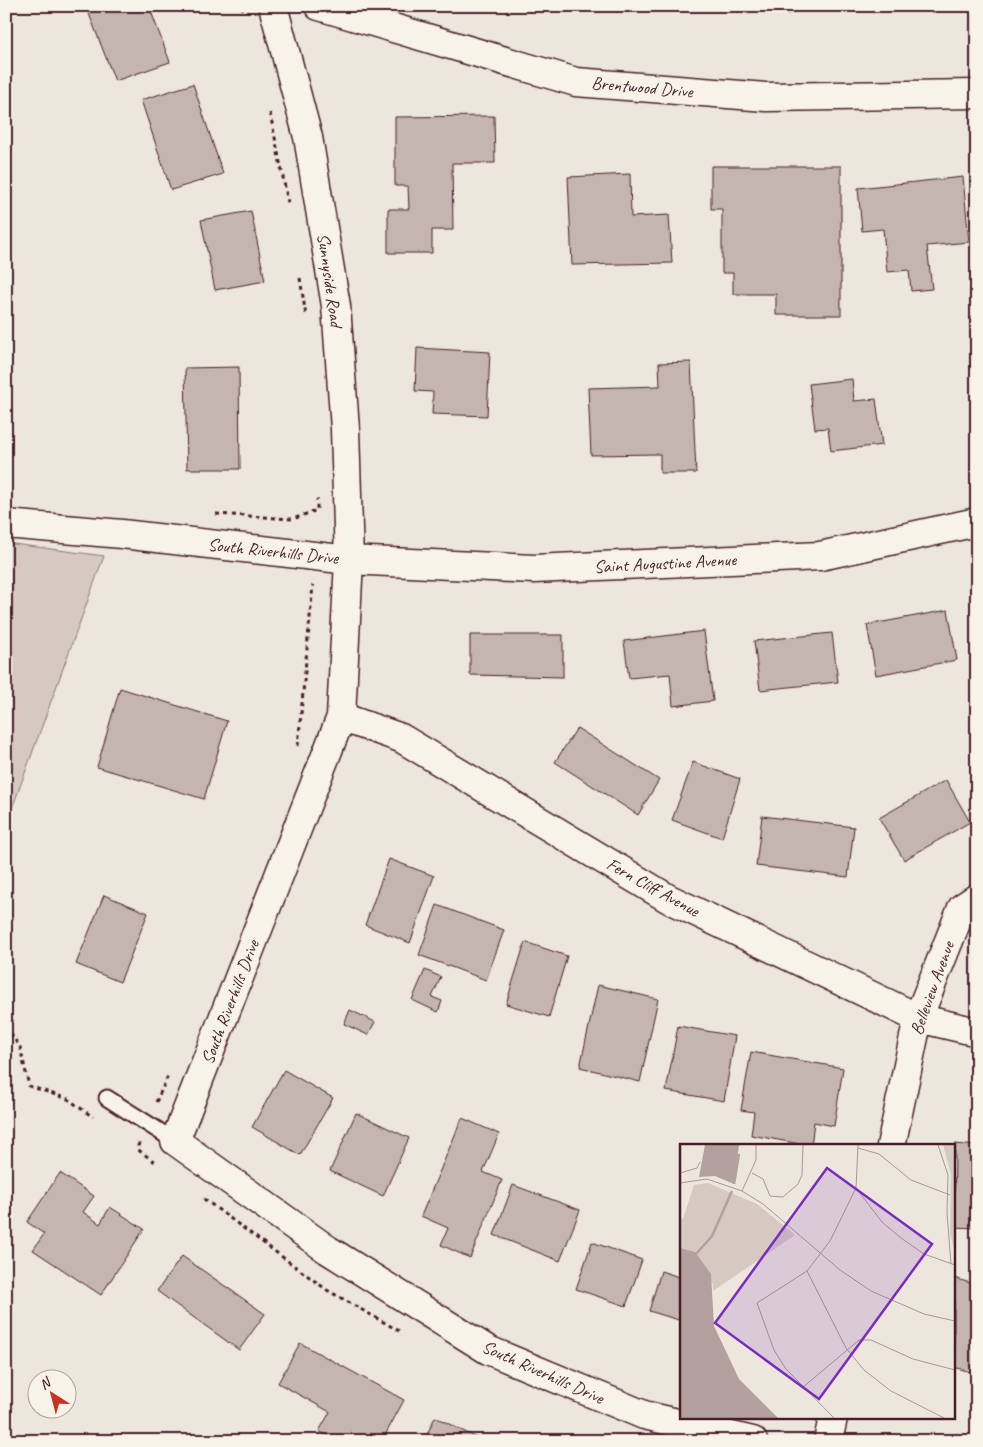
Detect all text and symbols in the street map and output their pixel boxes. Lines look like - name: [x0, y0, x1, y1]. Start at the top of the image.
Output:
- street label: Brentwood Drive: [591, 72, 695, 102]
- street label: Sunnyside Road: [313, 232, 348, 331]
- street label: South Riverhills Drive: [207, 533, 340, 569]
- street label: Saint Augustine Avenue: [593, 548, 738, 578]
- street label: Fern Cliff Avenue: [603, 853, 704, 922]
- street label: South Riverhills Drive: [196, 936, 264, 1067]
- street label: Belleview Avenue: [905, 937, 959, 1038]
- inset map: [680, 1144, 956, 1420]
- street label: South Riverhills Drive: [479, 1335, 608, 1409]
- north arrow: [28, 1370, 78, 1420]
- text: N: [36, 1373, 55, 1393]

